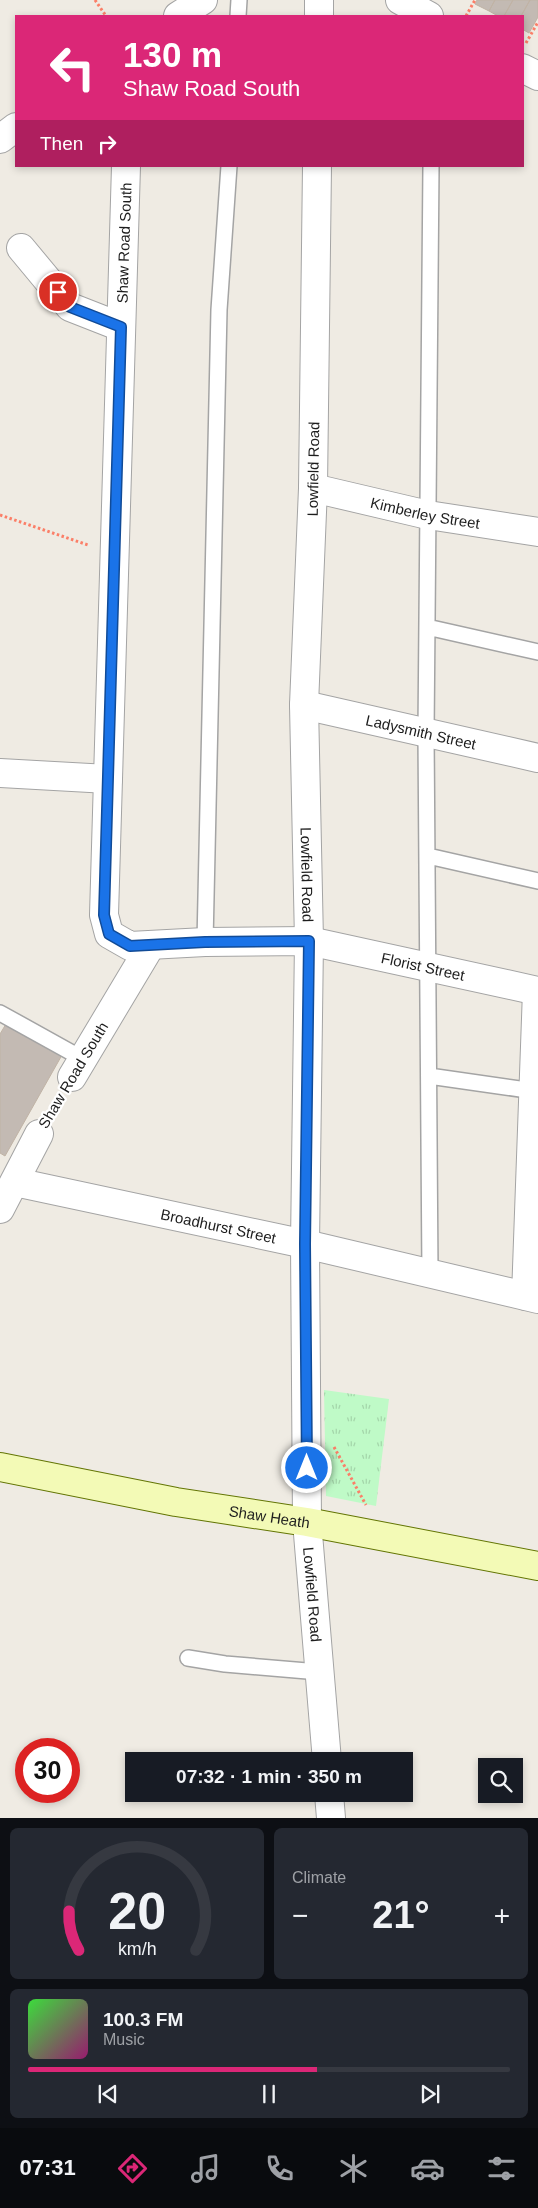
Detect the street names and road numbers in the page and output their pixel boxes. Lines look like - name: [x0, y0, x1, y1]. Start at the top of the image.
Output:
- street label: Shaw Road South: [113, 182, 135, 304]
- street label: Lowfield Road: [304, 421, 322, 517]
- street label: Kimberley Street: [369, 493, 482, 532]
- street label: Ladysmith Street: [364, 711, 479, 752]
- street label: Lowfield Road: [298, 827, 317, 922]
- street label: Florist Street: [380, 949, 467, 983]
- street label: Shaw Road South: [35, 1019, 111, 1131]
- street label: Broadhurst Street: [159, 1205, 279, 1246]
- street label: Shaw Heath: [228, 1502, 311, 1531]
- street label: Lowfield Road: [301, 1546, 325, 1643]

